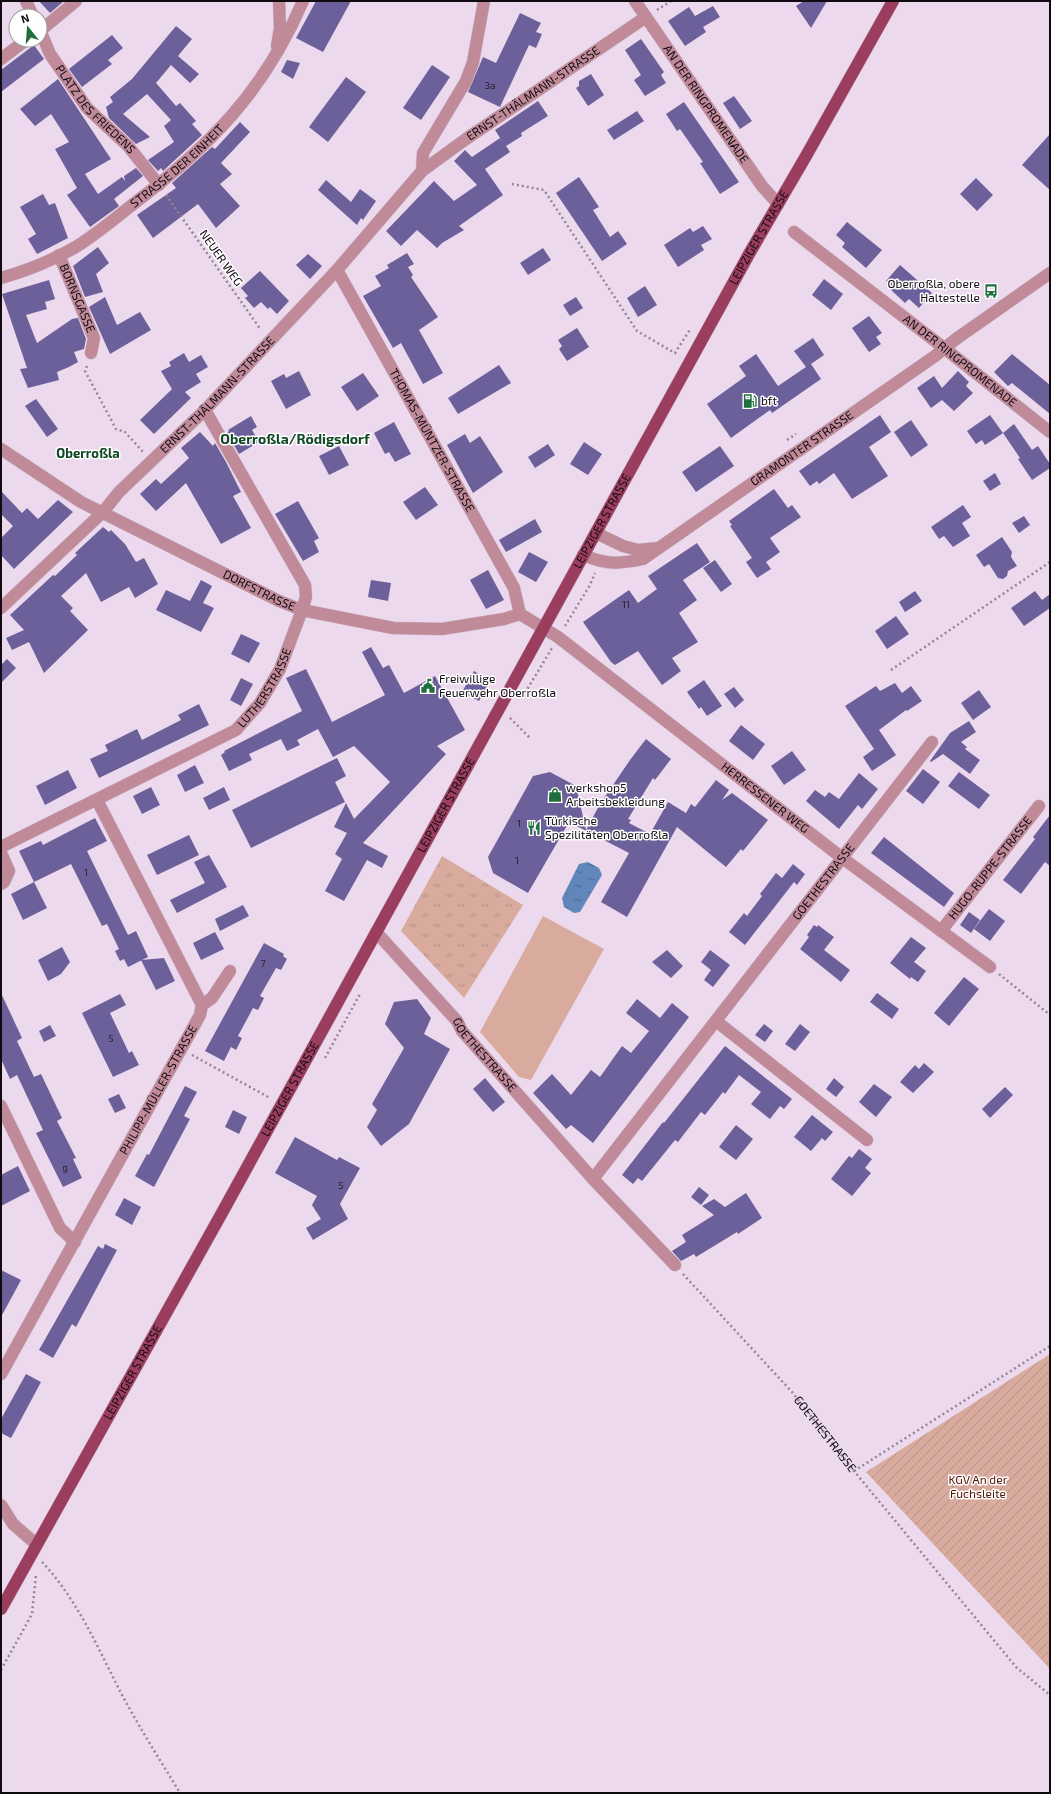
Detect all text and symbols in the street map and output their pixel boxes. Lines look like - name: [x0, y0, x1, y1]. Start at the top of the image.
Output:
- north arrow: [8, 8, 48, 48]
- text: N: [19, 11, 31, 25]
- street label: ERNST-THÄLMANN-STRASSE: [463, 42, 602, 143]
- street label: AN DER RINGPROMENADE: [661, 42, 752, 166]
- street label: PLATZ DES FRIEDENS: [53, 62, 139, 156]
- house number: 3a: [484, 79, 496, 91]
- street label: STRASSE DER EINHEIT: [127, 121, 226, 210]
- street label: LEIPZIGER STRASSE: [726, 187, 791, 287]
- street label: NEUER WEG: [197, 227, 246, 288]
- street label: BORNSGASSE: [57, 261, 99, 335]
- place label: Oberroßla, obere Haltestelle: [888, 276, 980, 304]
- bus stop icon: Oberroßla, obere Haltestelle: [983, 283, 999, 299]
- street label: AN DER RINGPROMENADE: [901, 311, 1020, 409]
- street label: ERNST-THÄLMANN-STRASSE: [156, 333, 277, 455]
- street label: THOMAS-MÜNTZER-STRASSE: [387, 366, 478, 514]
- fuel station icon: bft: [742, 393, 758, 409]
- place label: bft: [761, 393, 777, 407]
- street label: GRAMONTER STRASSE: [747, 407, 856, 488]
- district label: Oberroßla/Rödigsdorf: [220, 430, 370, 447]
- district label: Oberroßla: [56, 445, 120, 461]
- street label: LEIPZIGER STRASSE: [570, 470, 633, 571]
- street label: DORFSTRASSE: [221, 566, 298, 613]
- house number: 11: [622, 598, 630, 610]
- street label: LUTHERSTRASSE: [234, 645, 293, 730]
- place label: Freiwillige Feuerwehr Oberroßla: [439, 671, 556, 699]
- public building icon: Freiwillige Feuerwehr Oberroßla: [420, 678, 436, 694]
- street label: LEIPZIGER STRASSE: [414, 754, 477, 854]
- street label: HERRESSENER WEG: [719, 759, 812, 836]
- place label: werkshop5 Arbeitsbekleidung: [566, 780, 665, 808]
- shop icon: werkshop5 Arbeitsbekleidung: [547, 787, 563, 803]
- place label: Türkische Spezilitäten Oberroßla: [545, 813, 668, 841]
- street label: HUGO-RUPPE-STRASSE: [945, 813, 1035, 922]
- house number: 1: [517, 817, 521, 829]
- restaurant icon: Türkische Spezilitäten Oberroßla: [526, 820, 542, 836]
- street label: GOETHESTRASSE: [789, 840, 857, 922]
- house number: 1: [515, 854, 519, 866]
- house number: 1: [84, 866, 88, 878]
- house number: 7: [260, 957, 266, 969]
- street label: GOETHESTRASSE: [450, 1015, 520, 1094]
- street label: PHILIPP-MÜLLER-STRASSE: [116, 1022, 199, 1157]
- house number: 5: [108, 1032, 114, 1044]
- street label: LEIPZIGER STRASSE: [257, 1038, 321, 1138]
- house number: 9: [62, 1163, 68, 1175]
- house number: 5: [338, 1179, 344, 1191]
- street label: LEIPZIGER STRASSE: [100, 1322, 164, 1422]
- street label: GOETHESTRASSE: [792, 1393, 860, 1474]
- park label: KGV An der Fuchsleite: [948, 1472, 1008, 1500]

